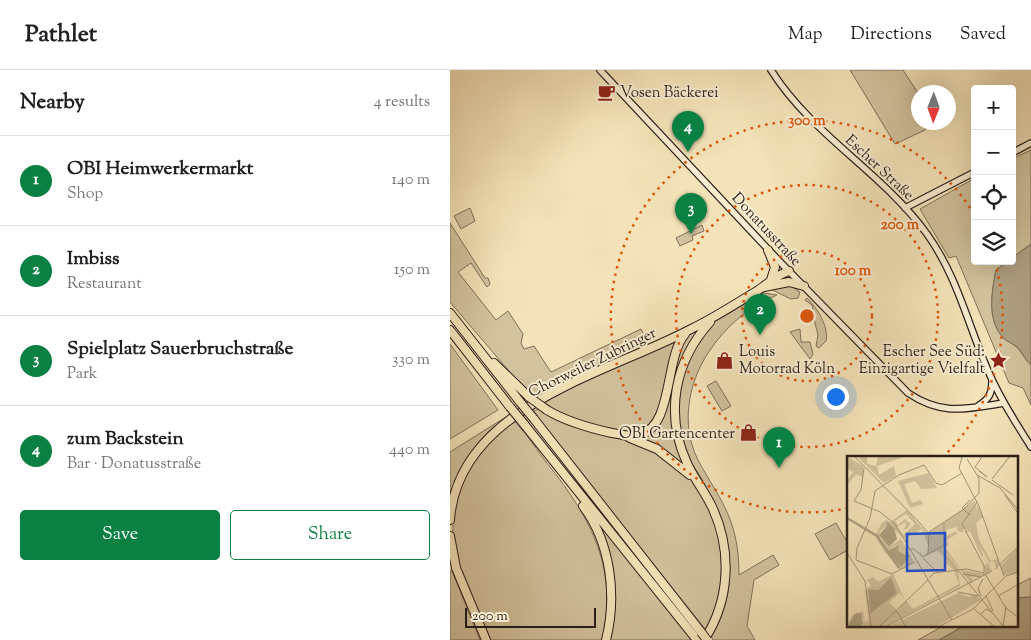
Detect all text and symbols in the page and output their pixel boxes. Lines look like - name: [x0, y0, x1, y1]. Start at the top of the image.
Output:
- text: Pathlet: [25, 18, 97, 52]
- text: Map: [788, 22, 823, 48]
- text: Directions: [851, 22, 932, 48]
- text: Saved: [960, 22, 1006, 48]
- cafe icon: Vosen Bäckerei: [596, 82, 616, 102]
- place label: Vosen Bäckerei: [620, 83, 718, 104]
- north arrow: [911, 85, 956, 130]
- map controls: [971, 85, 1016, 265]
- button: +: [971, 85, 1016, 130]
- text: Nearby: [20, 88, 85, 118]
- text: 4 results: [374, 91, 430, 114]
- pin: 4: [672, 111, 704, 152]
- text: 300 m: [788, 111, 826, 132]
- button: −: [971, 130, 1016, 175]
- street label: Escher Straße: [840, 131, 918, 206]
- text: OBI Heimwerkermarkt: [67, 156, 253, 183]
- text: 1: [33, 169, 39, 192]
- text: 140 m: [392, 169, 430, 192]
- button: locate: [971, 175, 1016, 220]
- text: Shop: [67, 183, 103, 206]
- street label: Donatusstraße: [726, 189, 806, 272]
- pin: 3: [675, 193, 707, 234]
- text: 200 m: [881, 215, 920, 236]
- button: layers: [971, 220, 1016, 265]
- text: Imbiss: [67, 246, 119, 273]
- text: 2: [32, 259, 40, 282]
- text: 150 m: [394, 259, 430, 282]
- text: 100 m: [835, 261, 872, 282]
- text: Restaurant: [67, 273, 142, 296]
- pin: 2: [744, 294, 776, 335]
- centre of rings: [798, 307, 816, 325]
- street label: Chorweiler Zubringer: [525, 323, 661, 403]
- text: Spielplatz Sauerbruchstraße: [67, 336, 293, 363]
- place label: Louis Motorrad Köln: [739, 342, 835, 380]
- place label: Escher See Süd: Einzigartige Vielfalt: [859, 342, 985, 380]
- text: 3: [33, 349, 39, 372]
- text: 330 m: [392, 349, 430, 372]
- shop icon: Louis Motorrad Köln: [715, 350, 735, 370]
- place icon: Escher See Süd: Einzigartige Vielfalt: [989, 350, 1009, 370]
- text: Park: [67, 363, 98, 386]
- your location: [823, 384, 849, 410]
- shop icon: OBI Gartencenter: [739, 423, 759, 443]
- place label: OBI Gartencenter: [619, 424, 735, 445]
- text: zum Backstein: [67, 426, 184, 453]
- pin: 1: [763, 427, 795, 468]
- text: 4: [32, 439, 40, 462]
- text: 440 m: [389, 439, 430, 462]
- text: Bar · Donatusstraße: [67, 453, 201, 476]
- inset map: [847, 456, 1018, 628]
- button: Save: [20, 510, 220, 560]
- button: Share: [230, 510, 430, 560]
- scale bar: [465, 605, 596, 628]
- text: 200 m: [472, 607, 508, 627]

